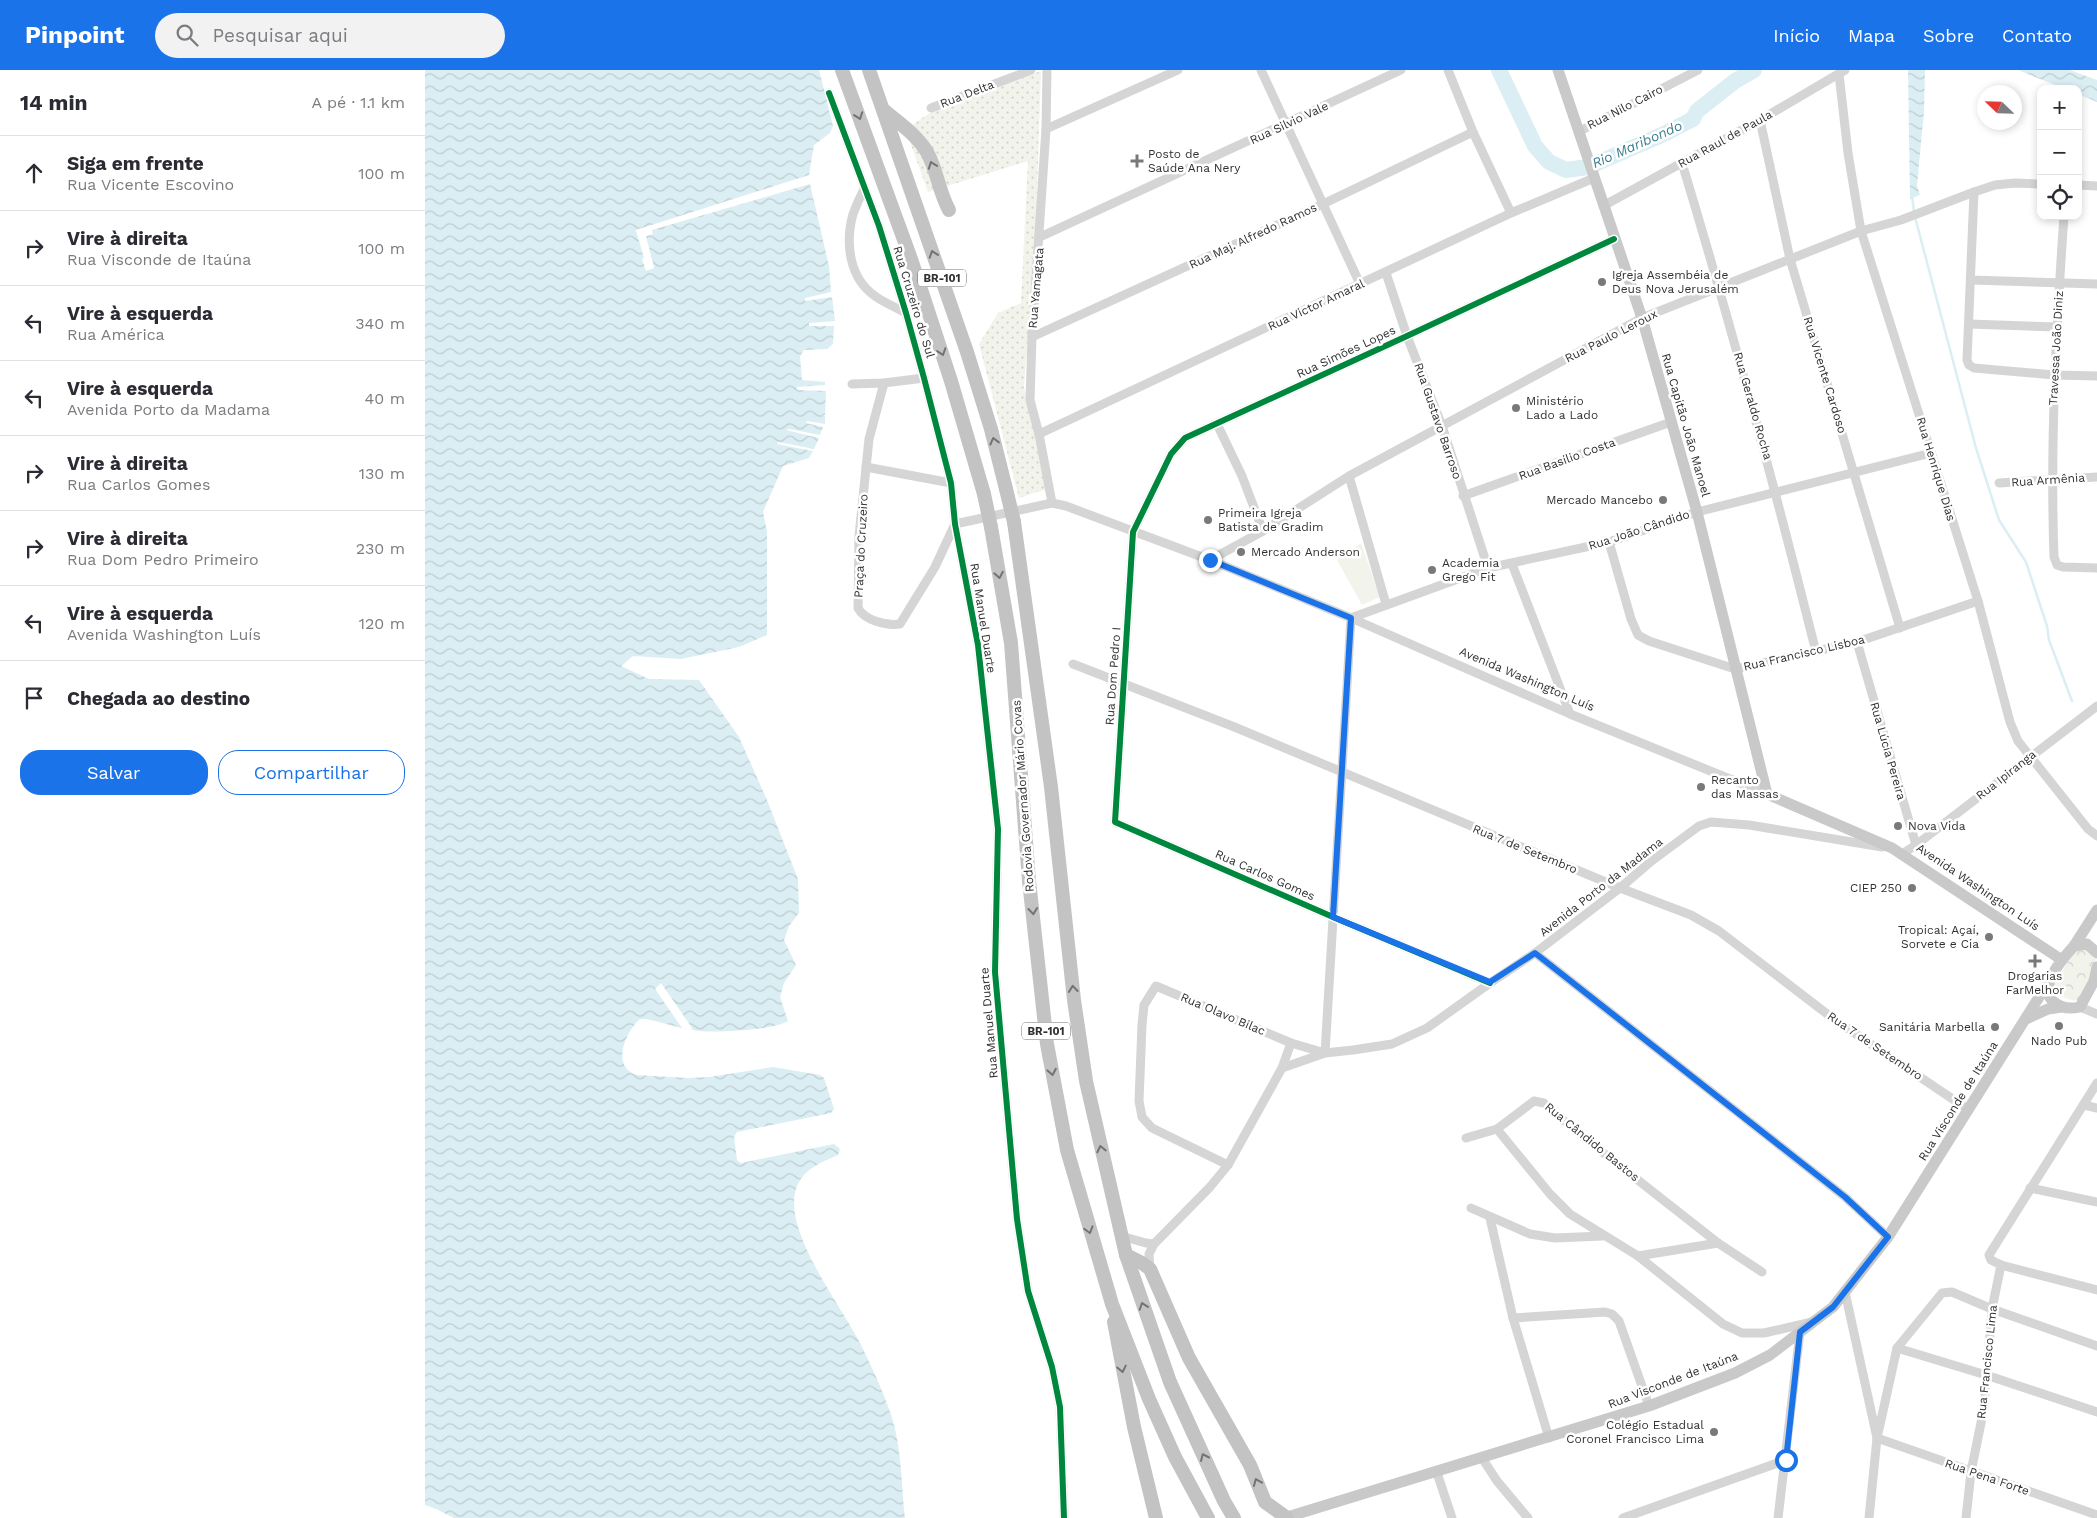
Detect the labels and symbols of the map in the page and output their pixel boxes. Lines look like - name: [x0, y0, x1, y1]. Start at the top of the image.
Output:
- street label: Rua Delta: [938, 77, 996, 111]
- street label: Rua Nilo Cairo: [1585, 82, 1665, 132]
- north arrow: [1977, 85, 2022, 130]
- street label: Rua Silvio Vale: [1248, 99, 1330, 147]
- street label: Rua Raul de Paula: [1675, 107, 1775, 171]
- one-way arrow: [853, 111, 863, 120]
- water label: Rio Maribondo: [1589, 117, 1685, 171]
- place label: Posto de Saúde Ana Nery: [1148, 147, 1241, 175]
- marker: Posto de Saúde Ana Nery: [1130, 154, 1144, 168]
- one-way arrow: [928, 161, 938, 170]
- street label: Rua Maj. Alfredo Ramos: [1187, 200, 1319, 272]
- street label: Rua Cruzeiro do Sul: [890, 244, 938, 360]
- street label: Rua Yamagata: [1025, 247, 1047, 329]
- one-way arrow: [929, 250, 939, 258]
- place label: Igreja Assembéia de Deus Nova Jerusalém: [1612, 268, 1739, 296]
- road number: BR-101: [918, 270, 966, 287]
- street label: Rua Victor Amaral: [1265, 276, 1367, 334]
- marker: Igreja Assembéia de Deus Nova Jerusalém: [1596, 276, 1608, 288]
- street label: Travessa João Diniz: [2046, 290, 2066, 406]
- street label: Rua Paulo Leroux: [1562, 307, 1660, 365]
- street label: Rua Vicente Cardoso: [1801, 315, 1849, 435]
- street label: Rua Simões Lopes: [1294, 323, 1398, 381]
- one-way arrow: [936, 347, 946, 355]
- street label: Rua Geraldo Rocha: [1731, 351, 1775, 462]
- street label: Rua Capitão João Manoel: [1659, 352, 1713, 499]
- street label: Rua Gustavo Barroso: [1411, 361, 1465, 481]
- place label: Ministério Lado a Lado: [1526, 394, 1598, 422]
- marker: Ministério Lado a Lado: [1510, 402, 1522, 414]
- street label: Rua Henrique Dias: [1914, 415, 1958, 523]
- street label: Rua Basílio Costa: [1517, 435, 1617, 483]
- one-way arrow: [989, 437, 1000, 446]
- street label: Rua Armênia: [2011, 470, 2086, 490]
- place label: Mercado Mancebo: [1546, 493, 1653, 507]
- street label: Praça do Cruzeiro: [851, 494, 871, 598]
- marker: Mercado Mancebo: [1657, 494, 1669, 506]
- place label: Primeira Igreja Batista de Gradim: [1218, 506, 1323, 534]
- street label: Rua João Cândido: [1587, 507, 1691, 553]
- marker: Primeira Igreja Batista de Gradim: [1202, 514, 1214, 526]
- place label: Mercado Anderson: [1251, 545, 1360, 559]
- marker: Mercado Anderson: [1235, 546, 1247, 558]
- route end: [1199, 549, 1222, 572]
- place label: Academia Grego Fit: [1442, 556, 1499, 584]
- street label: Rua Manuel Duarte: [967, 562, 999, 674]
- marker: Academia Grego Fit: [1426, 564, 1438, 576]
- one-way arrow: [994, 571, 1004, 580]
- street label: Rua Dom Pedro I: [1103, 626, 1123, 726]
- street label: Rua Francisco Lisboa: [1742, 632, 1866, 674]
- street label: Avenida Washington Luís: [1457, 644, 1597, 714]
- street label: Rodovia Governador Mário Covas: [1009, 700, 1037, 892]
- street label: Rua Lúcia Pereira: [1867, 700, 1909, 802]
- street label: Rua Ipiranga: [1973, 747, 2039, 803]
- place label: Recanto das Massas: [1711, 773, 1778, 801]
- marker: Recanto das Massas: [1695, 781, 1707, 793]
- place label: Nova Vida: [1908, 819, 1966, 833]
- marker: Nova Vida: [1892, 820, 1904, 832]
- street label: Rua 7 de Setembro: [1471, 822, 1579, 876]
- street label: Avenida Porto da Madama: [1537, 834, 1665, 939]
- street label: Avenida Washington Luís: [1914, 841, 2042, 933]
- street label: Rua Carlos Gomes: [1213, 847, 1317, 903]
- place label: CIEP 250: [1850, 881, 1902, 895]
- marker: CIEP 250: [1906, 882, 1918, 894]
- one-way arrow: [1027, 907, 1038, 915]
- place label: Tropical: Açaí, Sorvete e Cia: [1898, 923, 1979, 951]
- marker: Tropical: Açaí, Sorvete e Cia: [1983, 931, 1995, 943]
- marker: Drogarias FarMelhor: [2029, 955, 2041, 967]
- street label: Rua Manuel Duarte: [977, 967, 1001, 1079]
- place label: Drogarias FarMelhor: [2006, 969, 2064, 997]
- one-way arrow: [1068, 985, 1079, 993]
- street label: Rua Olavo Bilac: [1178, 990, 1268, 1038]
- street label: Rua 7 de Setembro: [1825, 1009, 1925, 1083]
- place label: Sanitária Marbella: [1879, 1020, 1985, 1034]
- marker: Nado Pub: [2053, 1020, 2065, 1032]
- marker: Sanitária Marbella: [1989, 1021, 2001, 1033]
- road number: BR-101: [1022, 1022, 1070, 1039]
- place label: Nado Pub: [2031, 1034, 2087, 1048]
- street label: Rua Visconde de Itaúna: [1915, 1039, 2001, 1163]
- one-way arrow: [1047, 1068, 1057, 1076]
- street label: Rua Cândido Bastos: [1542, 1100, 1642, 1184]
- one-way arrow: [1096, 1145, 1107, 1154]
- one-way arrow: [1084, 1226, 1094, 1234]
- one-way arrow: [1139, 1302, 1149, 1311]
- street label: Rua Francisco Lima: [1974, 1304, 2000, 1420]
- street label: Rua Visconde de Itaúna: [1606, 1349, 1740, 1411]
- one-way arrow: [1116, 1365, 1126, 1373]
- place label: Colégio Estadual Coronel Francisco Lima: [1566, 1418, 1704, 1446]
- marker: Colégio Estadual Coronel Francisco Lima: [1708, 1426, 1720, 1438]
- route start: [1775, 1449, 1798, 1472]
- one-way arrow: [1199, 1453, 1210, 1462]
- street label: Rua Pena Forte: [1943, 1456, 2031, 1498]
- one-way arrow: [1252, 1478, 1263, 1487]

